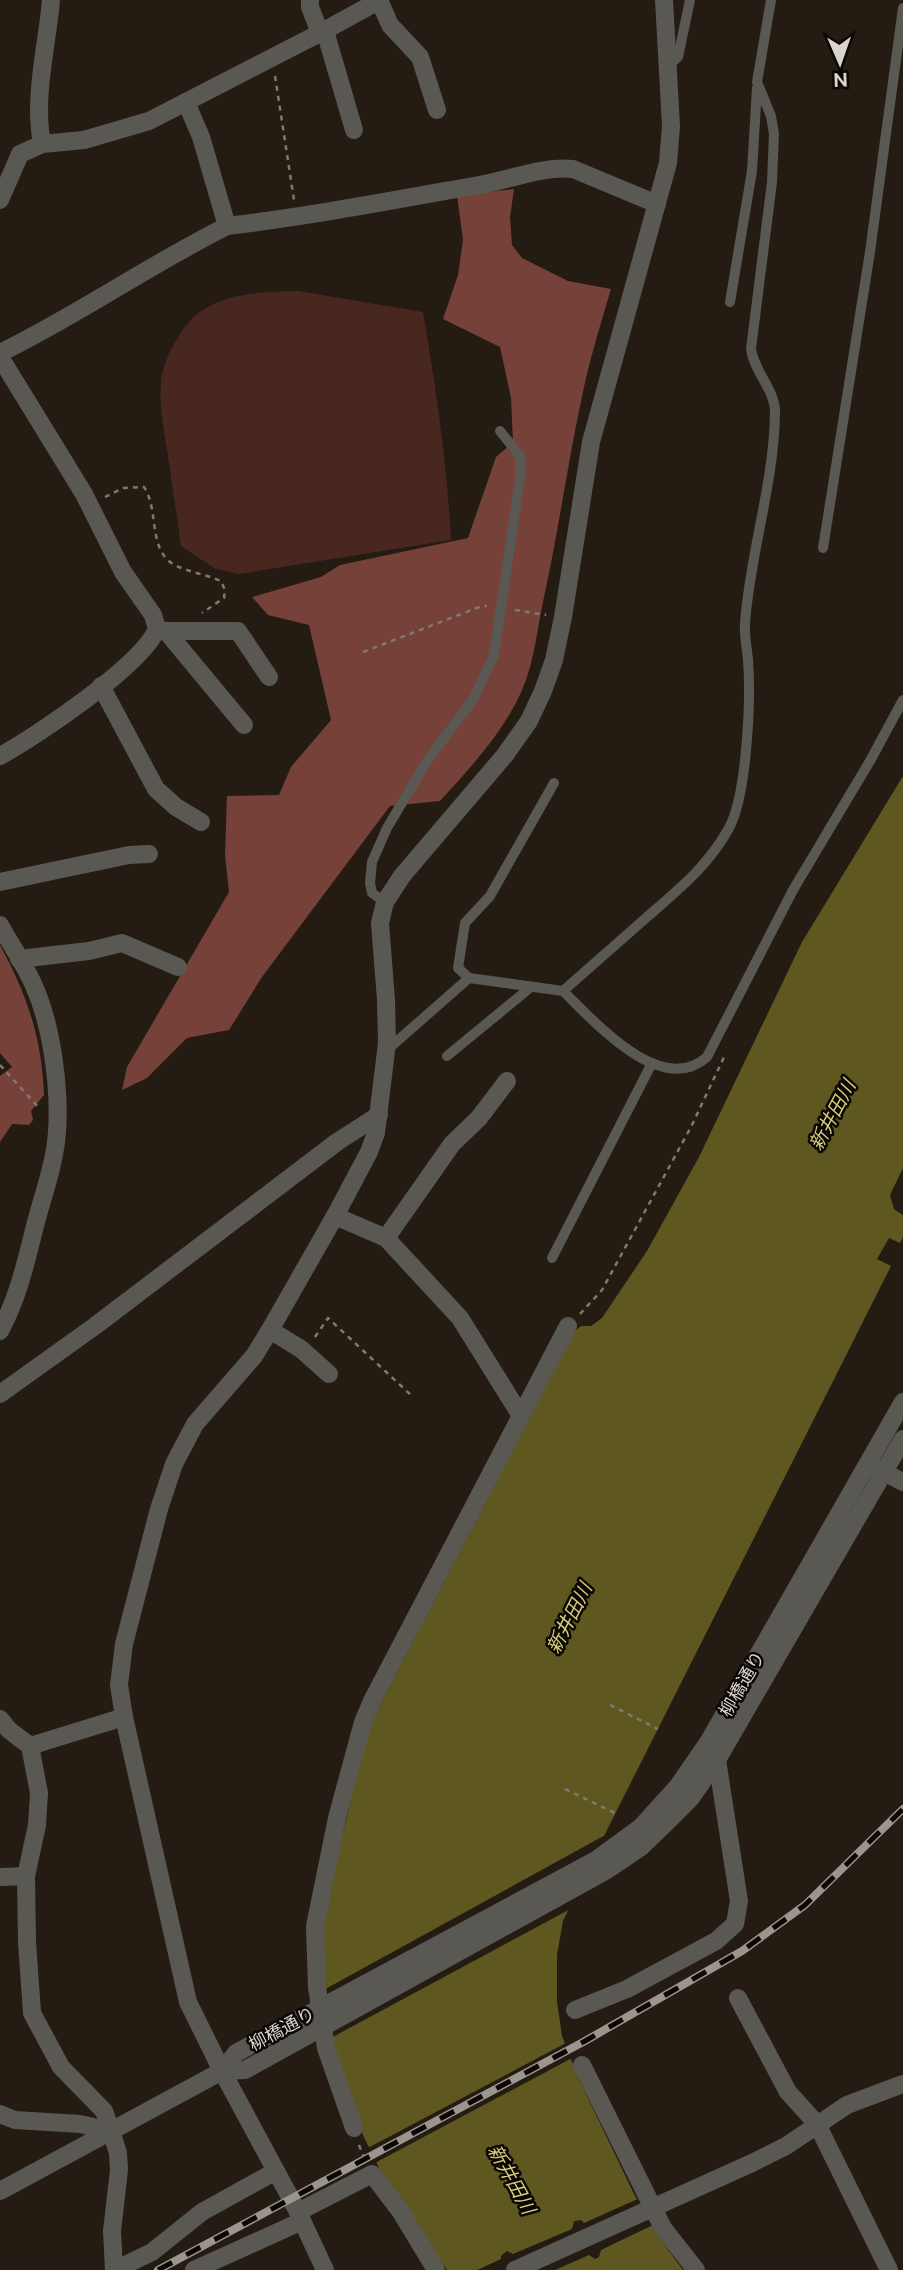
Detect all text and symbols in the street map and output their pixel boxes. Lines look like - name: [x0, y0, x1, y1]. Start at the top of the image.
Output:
- north arrow: [805, 28, 875, 98]
- text: N: [833, 69, 848, 91]
- water label: 新井田川: [804, 1075, 860, 1154]
- water label: 新井田川: [542, 1577, 597, 1657]
- street label: 柳橋通り: [714, 1647, 769, 1720]
- street label: 柳橋通り: [245, 2002, 318, 2055]
- water label: 新井田川: [484, 2140, 541, 2219]

